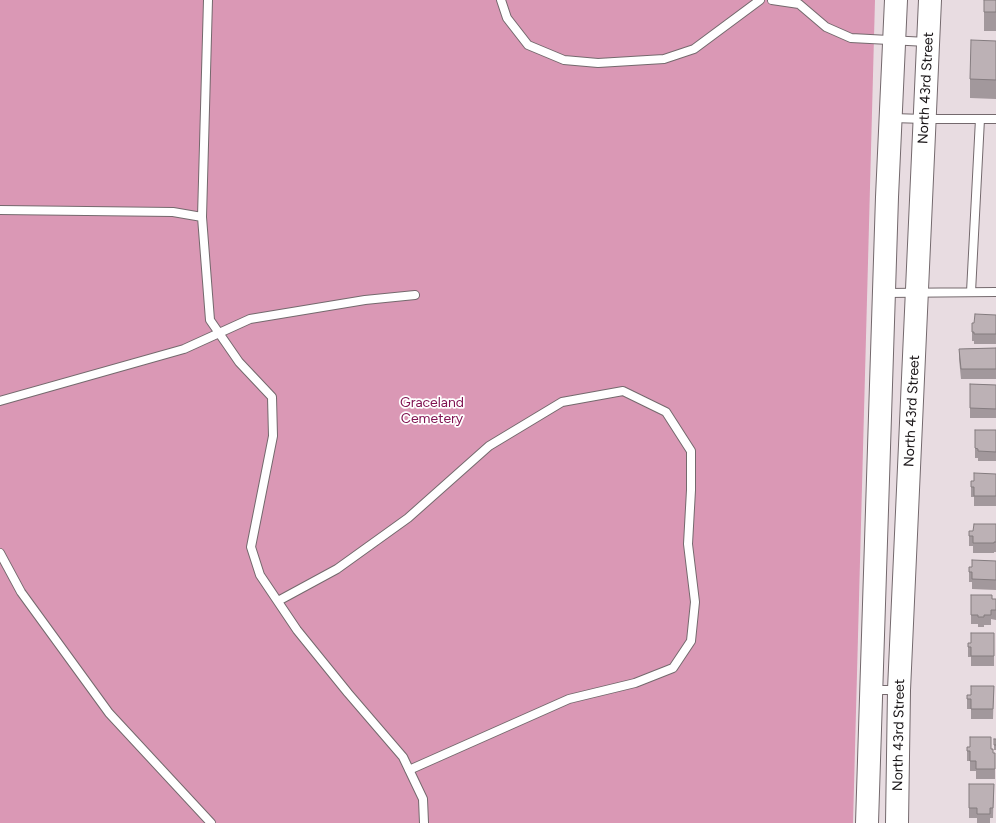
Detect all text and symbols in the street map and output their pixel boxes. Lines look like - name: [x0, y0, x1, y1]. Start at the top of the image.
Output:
- street label: North 43rd Street: [915, 32, 937, 144]
- street label: North 43rd Street: [901, 355, 923, 467]
- park label: Graceland Cemetery: [400, 395, 464, 428]
- street label: North 43rd Street: [890, 679, 908, 791]

